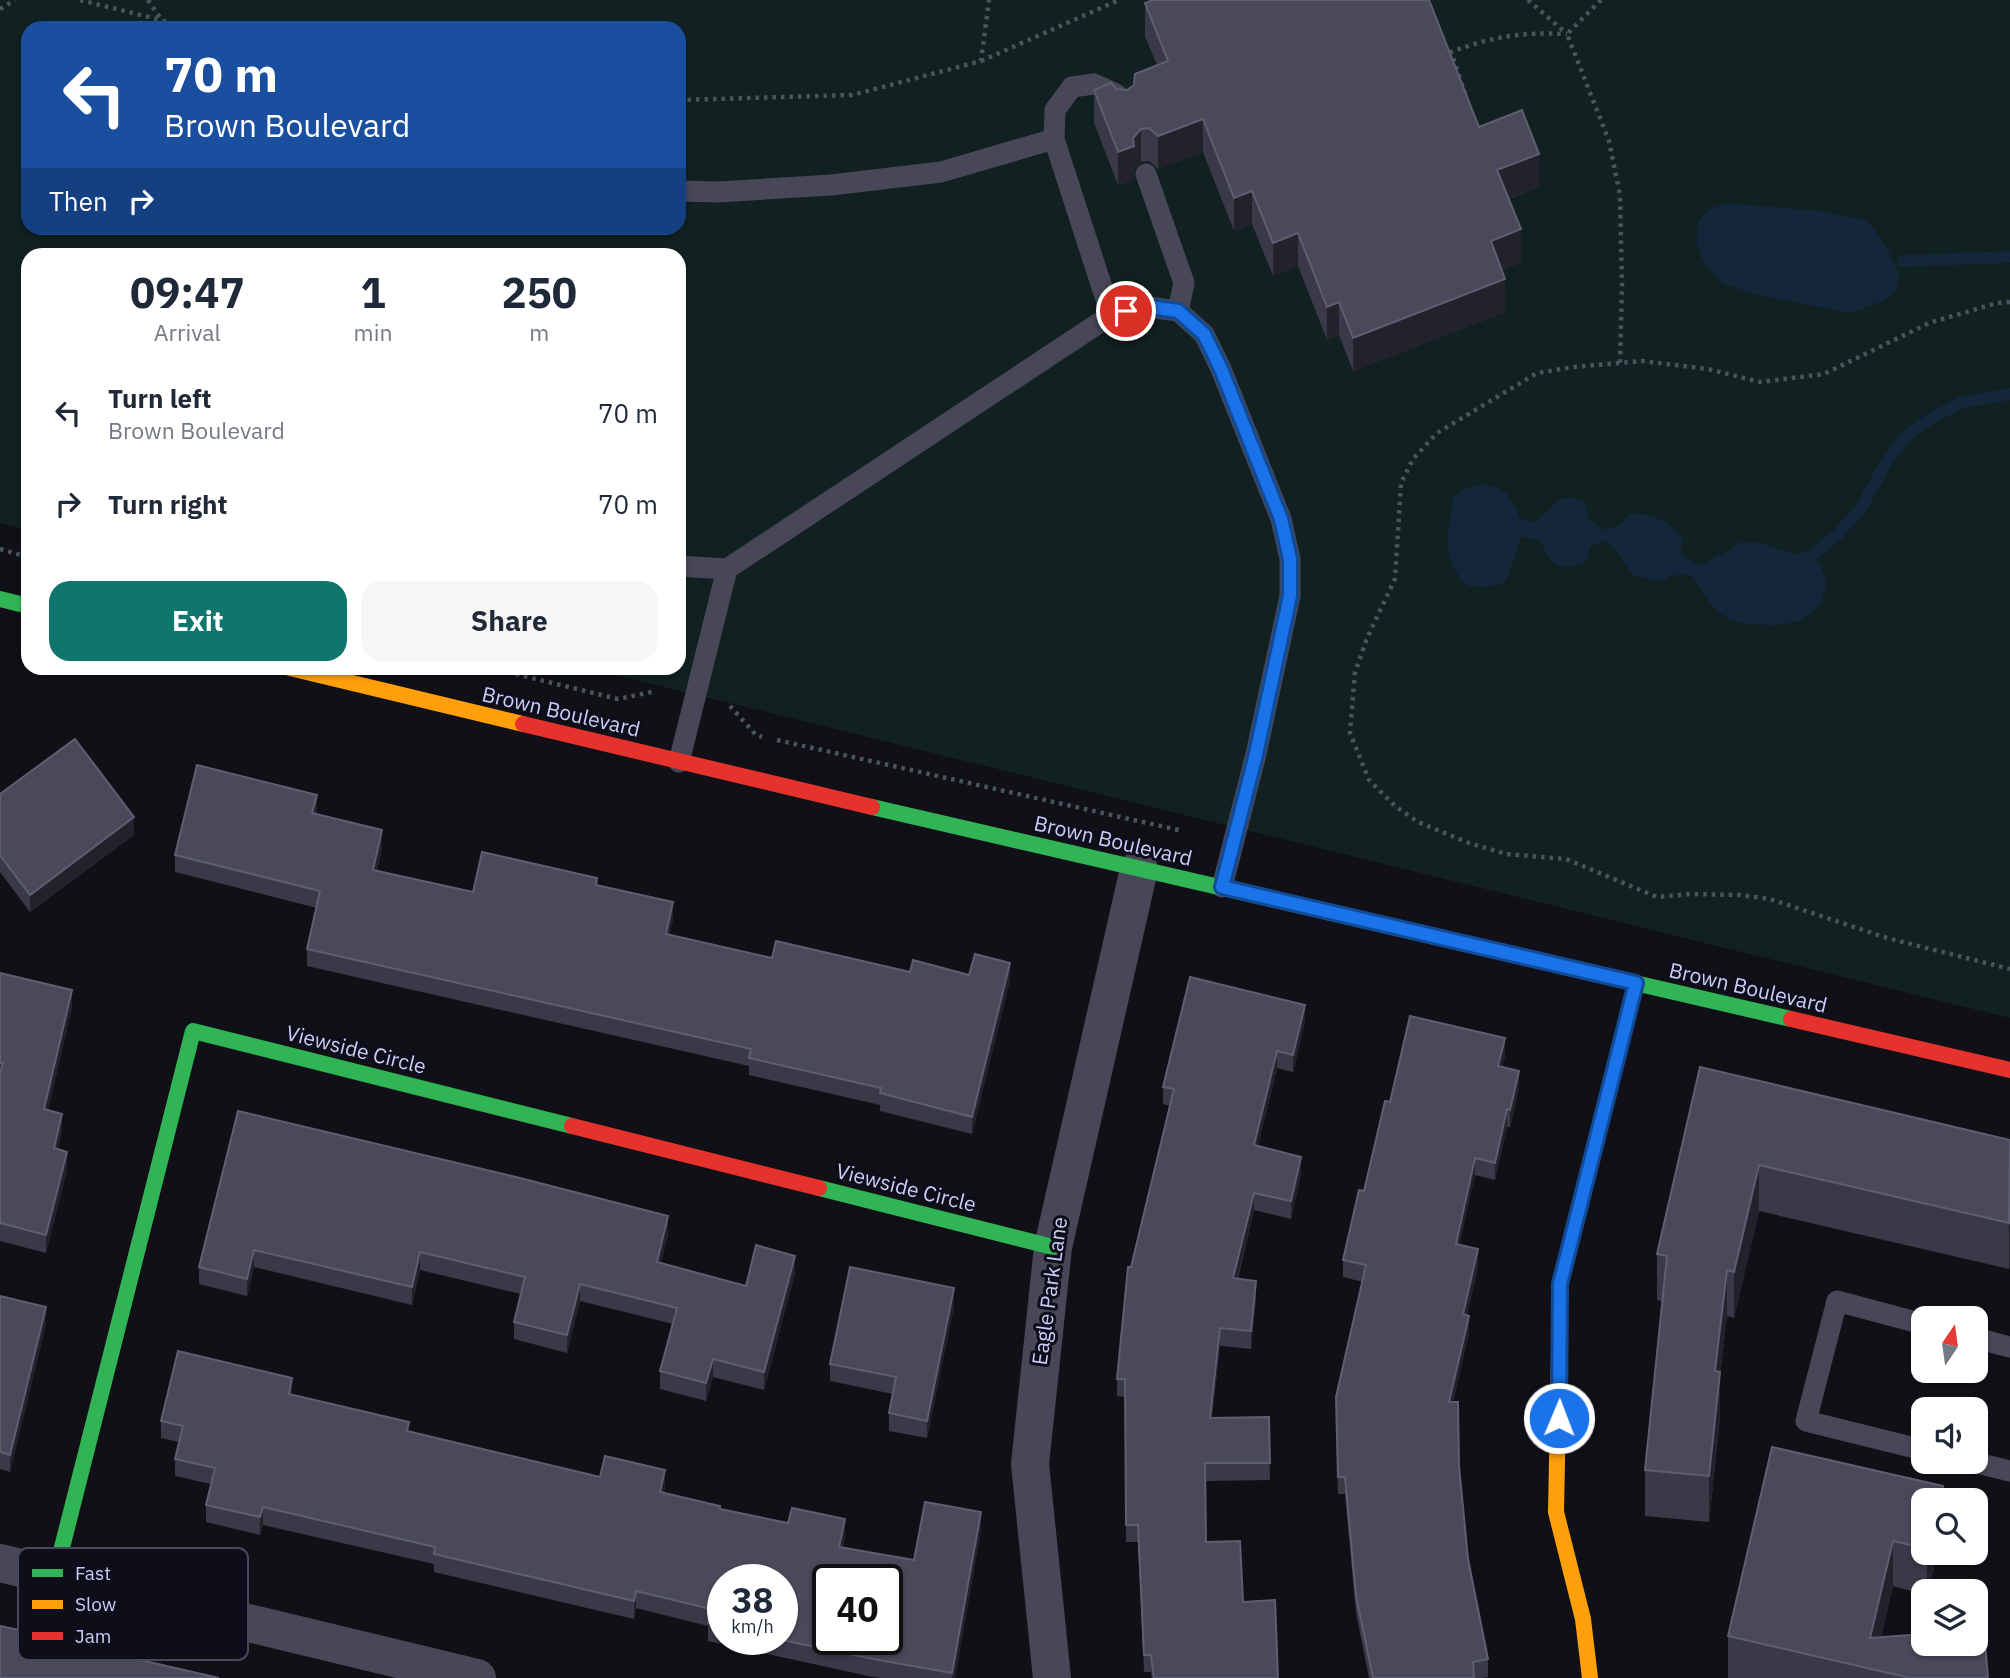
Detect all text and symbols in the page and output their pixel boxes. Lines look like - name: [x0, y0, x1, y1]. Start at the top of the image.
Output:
- text: 70 m: [164, 42, 278, 105]
- icon: left: [49, 49, 140, 140]
- text: Brown Boulevard: [164, 104, 410, 146]
- icon: right: [122, 182, 160, 220]
- text: Then: [49, 184, 108, 218]
- text: 09:47: [130, 265, 245, 320]
- text: 1: [360, 265, 386, 320]
- text: 250: [501, 265, 577, 320]
- pin: [1096, 281, 1156, 341]
- icon: arrive: [1107, 292, 1145, 330]
- text: Arrival: [154, 317, 221, 347]
- text: min: [354, 317, 392, 347]
- text: m: [529, 317, 549, 347]
- text: Turn left: [108, 381, 211, 415]
- icon: left: [49, 394, 87, 432]
- text: 70 m: [598, 396, 658, 430]
- text: Brown Boulevard: [108, 415, 285, 445]
- icon: right: [49, 485, 87, 523]
- text: Turn right: [108, 487, 227, 521]
- text: 70 m: [598, 487, 658, 521]
- button: Exit: [49, 581, 347, 661]
- button: Share: [361, 581, 658, 661]
- street label: Brown Boulevard: [479, 679, 643, 743]
- street label: Brown Boulevard: [1031, 808, 1195, 872]
- street label: Brown Boulevard: [1666, 955, 1830, 1019]
- street label: Viewside Circle: [283, 1018, 429, 1080]
- street label: Viewside Circle: [833, 1156, 979, 1218]
- street label: Eagle Park Lane: [1025, 1215, 1073, 1367]
- north arrow: [1911, 1306, 1988, 1382]
- map controls: [1911, 1306, 1988, 1656]
- position arrow: [1522, 1381, 1596, 1455]
- button: sound: [1911, 1397, 1988, 1474]
- button: search: [1911, 1488, 1988, 1565]
- legend: [18, 1548, 248, 1660]
- text: Fast: [75, 1561, 111, 1585]
- speed limit sign: 40: [812, 1564, 903, 1655]
- text: 38: [731, 1577, 774, 1623]
- button: layers: [1911, 1579, 1988, 1656]
- text: Slow: [75, 1592, 116, 1616]
- text: km/h: [731, 1615, 774, 1638]
- text: Jam: [75, 1624, 111, 1648]

